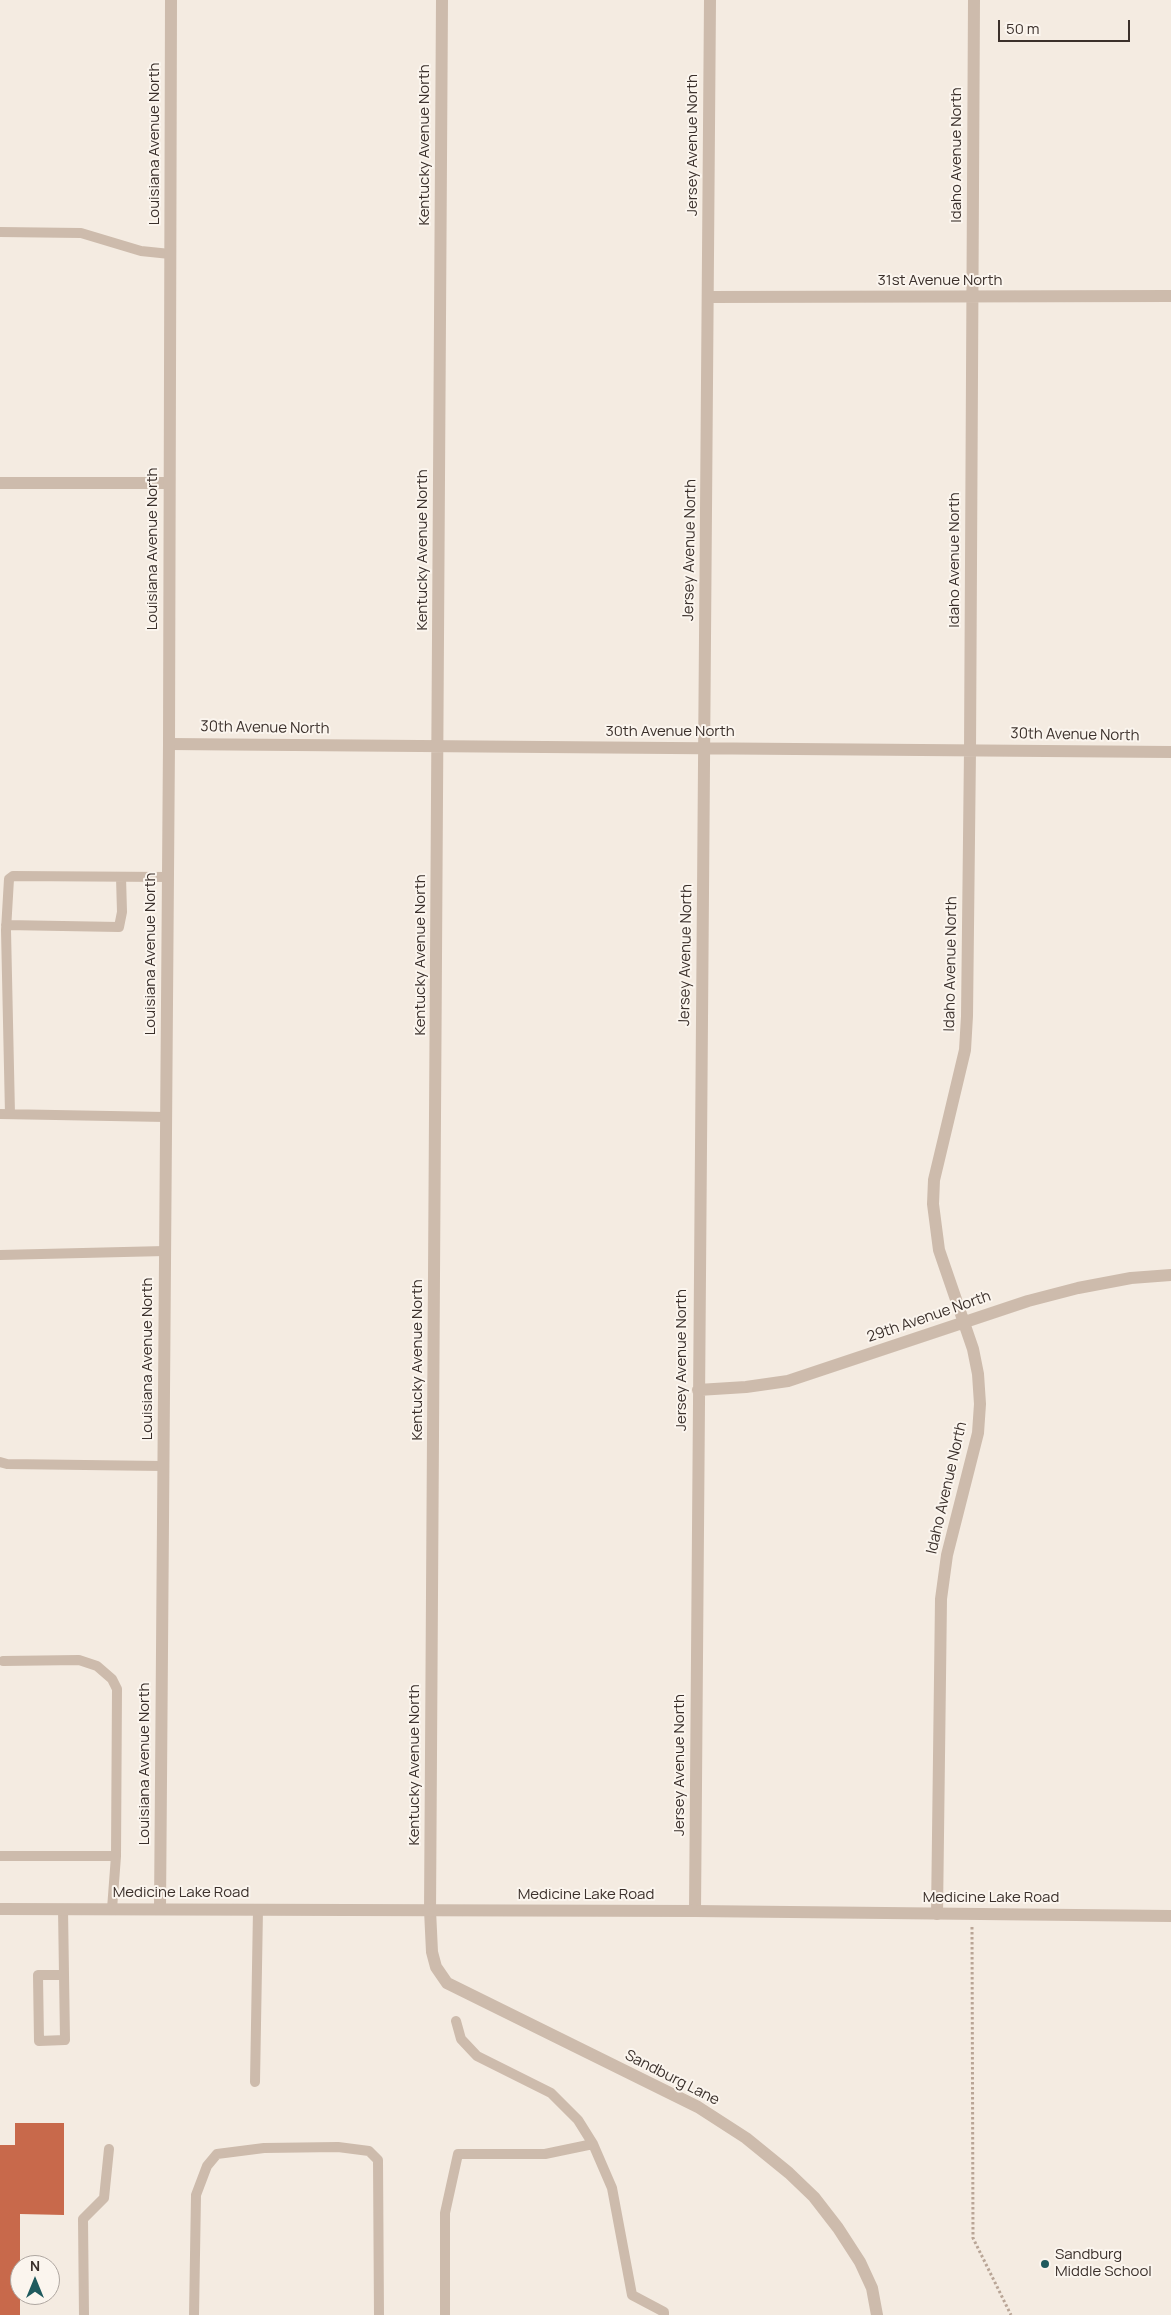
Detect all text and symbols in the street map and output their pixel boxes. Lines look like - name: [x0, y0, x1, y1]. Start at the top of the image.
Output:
- scale bar: [1001, 10, 1134, 42]
- text: 50 m: [1006, 18, 1040, 39]
- street label: Louisiana Avenue North: [146, 63, 164, 225]
- street label: Kentucky Avenue North: [416, 64, 434, 226]
- street label: Jersey Avenue North: [684, 74, 702, 216]
- street label: Idaho Avenue North: [948, 87, 966, 223]
- street label: 31st Avenue North: [878, 272, 1002, 290]
- street label: Louisiana Avenue North: [144, 468, 162, 630]
- street label: Kentucky Avenue North: [414, 469, 432, 631]
- street label: Jersey Avenue North: [680, 479, 700, 621]
- street label: Idaho Avenue North: [946, 492, 964, 628]
- street label: 30th Avenue North: [200, 718, 330, 738]
- street label: 30th Avenue North: [605, 723, 735, 741]
- street label: 30th Avenue North: [1010, 725, 1140, 745]
- street label: Louisiana Avenue North: [142, 873, 160, 1035]
- street label: Kentucky Avenue North: [412, 874, 430, 1036]
- street label: Jersey Avenue North: [676, 884, 696, 1026]
- street label: Idaho Avenue North: [941, 896, 961, 1032]
- street label: Louisiana Avenue North: [139, 1278, 157, 1440]
- street label: Kentucky Avenue North: [409, 1279, 427, 1441]
- street label: 29th Avenue North: [865, 1287, 993, 1347]
- street label: Jersey Avenue North: [673, 1289, 691, 1431]
- street label: Idaho Avenue North: [923, 1420, 971, 1556]
- street label: Louisiana Avenue North: [136, 1683, 154, 1845]
- street label: Kentucky Avenue North: [406, 1684, 424, 1846]
- street label: Jersey Avenue North: [671, 1694, 689, 1836]
- street label: Medicine Lake Road: [113, 1884, 249, 1902]
- street label: Medicine Lake Road: [518, 1886, 654, 1904]
- street label: Medicine Lake Road: [923, 1889, 1059, 1907]
- street label: Sandburg Lane: [622, 2046, 722, 2110]
- place label: Sandburg Middle School: [1055, 2246, 1152, 2281]
- north arrow: [10, 2255, 60, 2305]
- text: N: [30, 2256, 40, 2275]
- marker: Sandburg Middle School: [1039, 2258, 1051, 2270]

